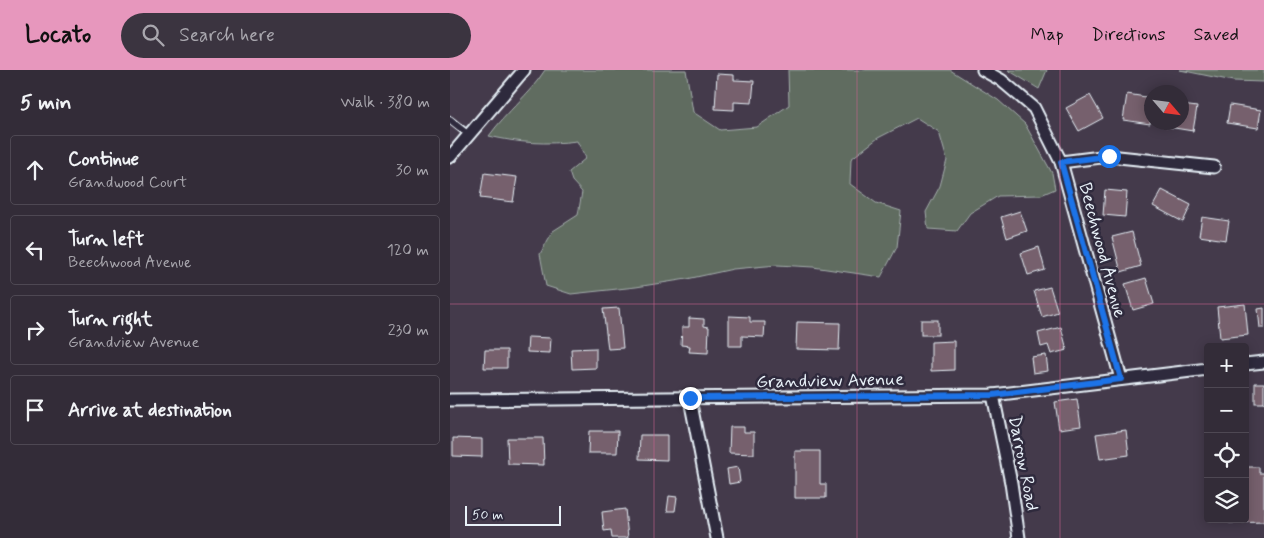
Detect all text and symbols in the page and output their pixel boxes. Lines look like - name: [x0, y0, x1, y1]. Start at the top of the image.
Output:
- search box: [121, 13, 471, 58]
- text: Locato: [25, 20, 91, 51]
- icon: search: [139, 21, 167, 49]
- text: Search here: [179, 23, 275, 48]
- text: Map: [1031, 23, 1064, 47]
- text: Directions: [1092, 23, 1166, 47]
- text: Saved: [1194, 23, 1239, 47]
- north arrow: [1144, 85, 1189, 130]
- text: 5 min: [20, 89, 72, 117]
- text: Walk · 380 m: [340, 92, 430, 113]
- route start: [1098, 145, 1121, 168]
- text: Continue: [68, 147, 139, 172]
- icon: ahead: [21, 156, 49, 184]
- text: 30 m: [396, 160, 429, 181]
- text: Grandwood Court: [68, 172, 187, 193]
- street label: Beechwood Avenue: [1072, 180, 1132, 320]
- text: Turn left: [68, 227, 144, 252]
- icon: left: [21, 236, 49, 264]
- text: 120 m: [387, 240, 429, 261]
- text: Beechwood Avenue: [68, 252, 191, 273]
- text: Turn right: [68, 307, 152, 332]
- icon: right: [21, 316, 49, 344]
- text: 230 m: [388, 320, 429, 341]
- text: Grandview Avenue: [68, 332, 199, 353]
- map controls: [1204, 343, 1249, 523]
- button: +: [1204, 343, 1249, 388]
- street label: Grandview Avenue: [756, 368, 904, 394]
- route end: [679, 387, 702, 410]
- button: −: [1204, 388, 1249, 433]
- icon: arrive: [21, 396, 49, 424]
- text: Arrive at destination: [68, 398, 232, 423]
- street label: Darrow Road: [1002, 413, 1044, 513]
- button: locate: [1204, 433, 1249, 478]
- button: layers: [1204, 478, 1249, 523]
- scale bar: [465, 503, 561, 526]
- text: 50 m: [472, 506, 503, 524]

